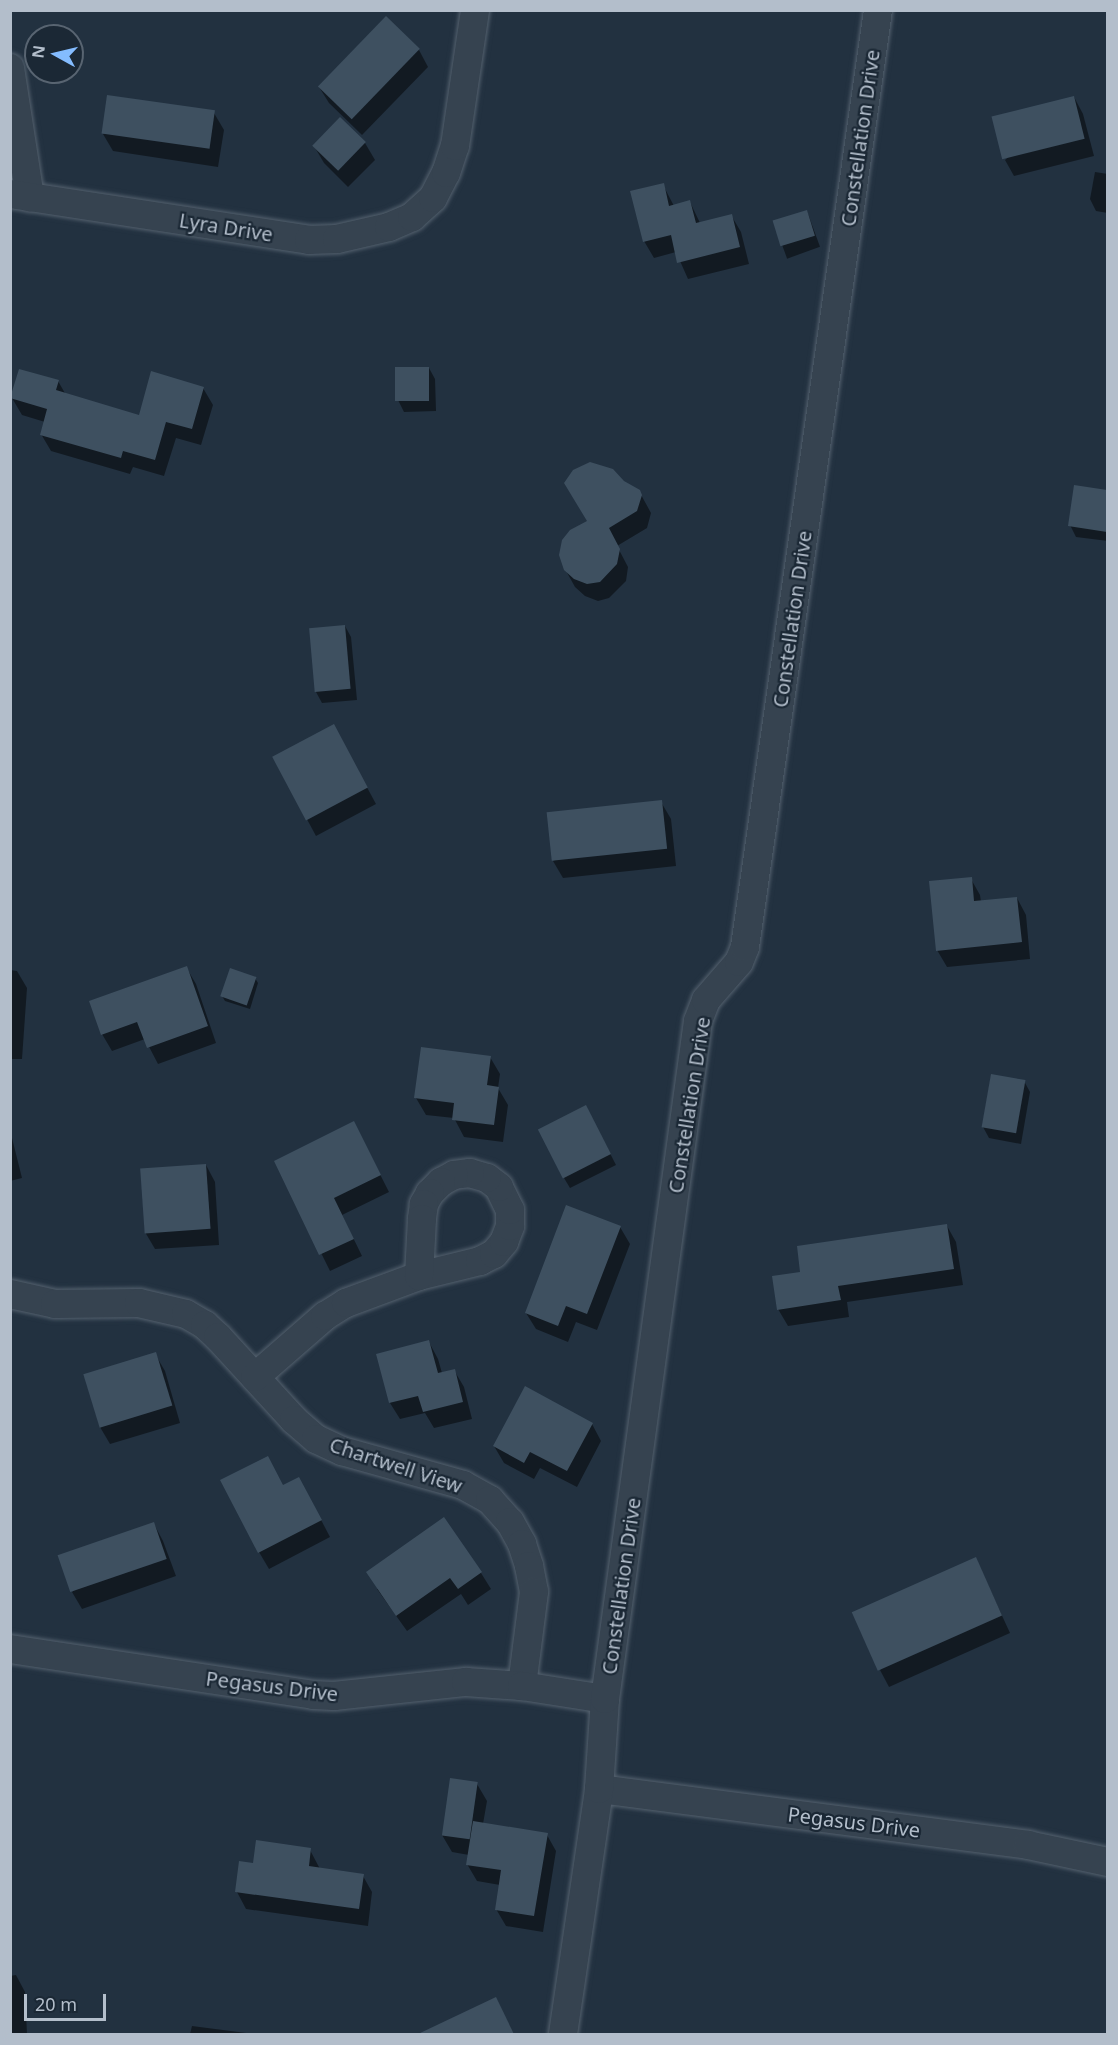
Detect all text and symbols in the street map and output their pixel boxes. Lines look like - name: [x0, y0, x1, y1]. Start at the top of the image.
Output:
- north arrow: [24, 24, 84, 84]
- text: N: [26, 44, 50, 60]
- street label: Constellation Drive: [836, 48, 884, 228]
- street label: Lyra Drive: [177, 208, 275, 246]
- street label: Constellation Drive: [768, 529, 816, 709]
- street label: Constellation Drive: [663, 1015, 715, 1195]
- street label: Chartwell View: [327, 1432, 465, 1498]
- street label: Constellation Drive: [597, 1496, 645, 1676]
- street label: Pegasus Drive: [204, 1666, 340, 1706]
- street label: Pegasus Drive: [786, 1802, 922, 1842]
- scale bar: [27, 1982, 110, 2020]
- text: 20 m: [35, 1992, 77, 2016]

